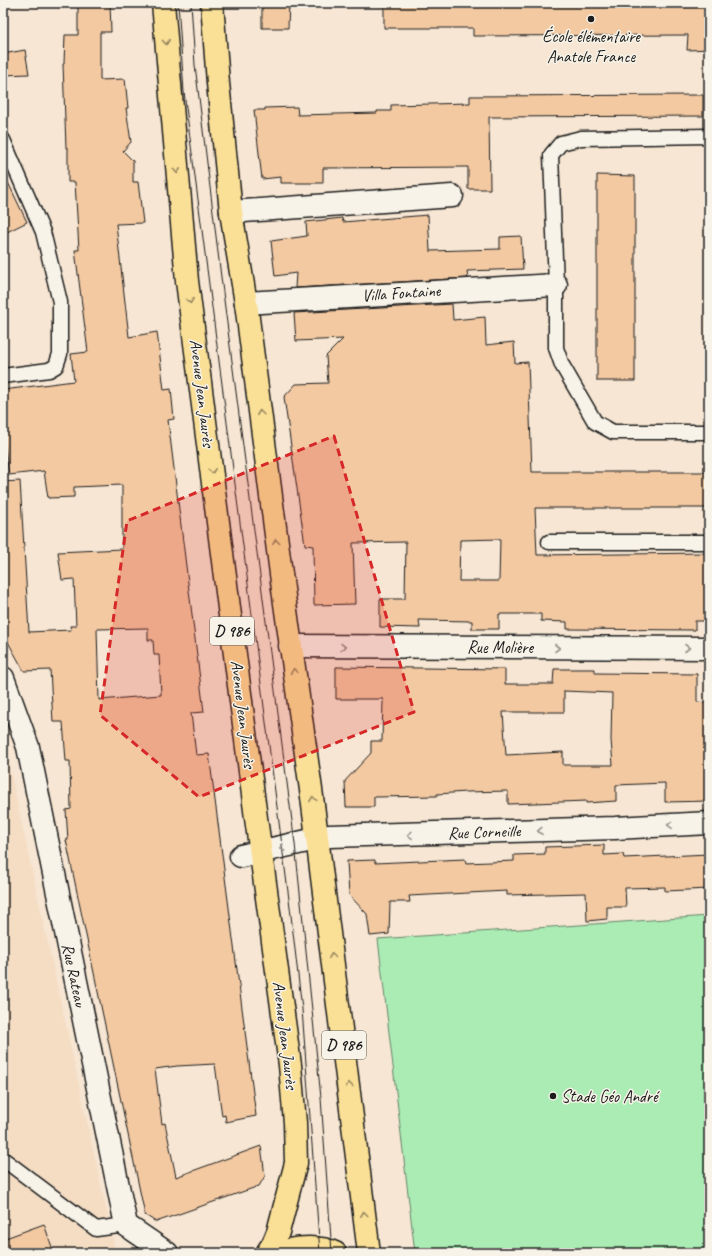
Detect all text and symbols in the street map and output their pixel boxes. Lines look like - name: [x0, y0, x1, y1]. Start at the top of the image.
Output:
- marker: École élémentaire Anatole France: [586, 14, 596, 24]
- place label: École élémentaire Anatole France: [542, 25, 641, 67]
- one-way arrow: [161, 39, 170, 45]
- one-way arrow: [173, 168, 182, 174]
- street label: Villa Fontaine: [361, 280, 442, 306]
- one-way arrow: [185, 298, 194, 304]
- street label: Avenue Jean Jaurès: [185, 338, 219, 450]
- one-way arrow: [256, 410, 265, 416]
- one-way arrow: [207, 468, 216, 474]
- one-way arrow: [272, 539, 281, 545]
- road number: D 986: [210, 617, 254, 645]
- street label: Rue Molière: [467, 637, 534, 658]
- one-way arrow: [340, 643, 346, 651]
- one-way arrow: [554, 644, 560, 652]
- one-way arrow: [684, 644, 690, 652]
- street label: Avenue Jean Jaurès: [226, 659, 260, 771]
- one-way arrow: [290, 668, 299, 674]
- one-way arrow: [309, 796, 318, 802]
- street label: Rue Corneille: [447, 820, 522, 844]
- one-way arrow: [667, 821, 673, 830]
- one-way arrow: [537, 826, 543, 835]
- one-way arrow: [407, 831, 413, 839]
- one-way arrow: [278, 843, 285, 851]
- street label: Rue Rateau: [57, 941, 91, 1010]
- one-way arrow: [328, 953, 337, 959]
- street label: Avenue Jean Jaurès: [268, 980, 302, 1092]
- road number: D 986: [322, 1031, 366, 1059]
- one-way arrow: [345, 1082, 354, 1088]
- place label: Stade Géo André: [561, 1086, 660, 1107]
- marker: Stade Géo André: [548, 1091, 558, 1101]
- one-way arrow: [360, 1211, 369, 1217]

